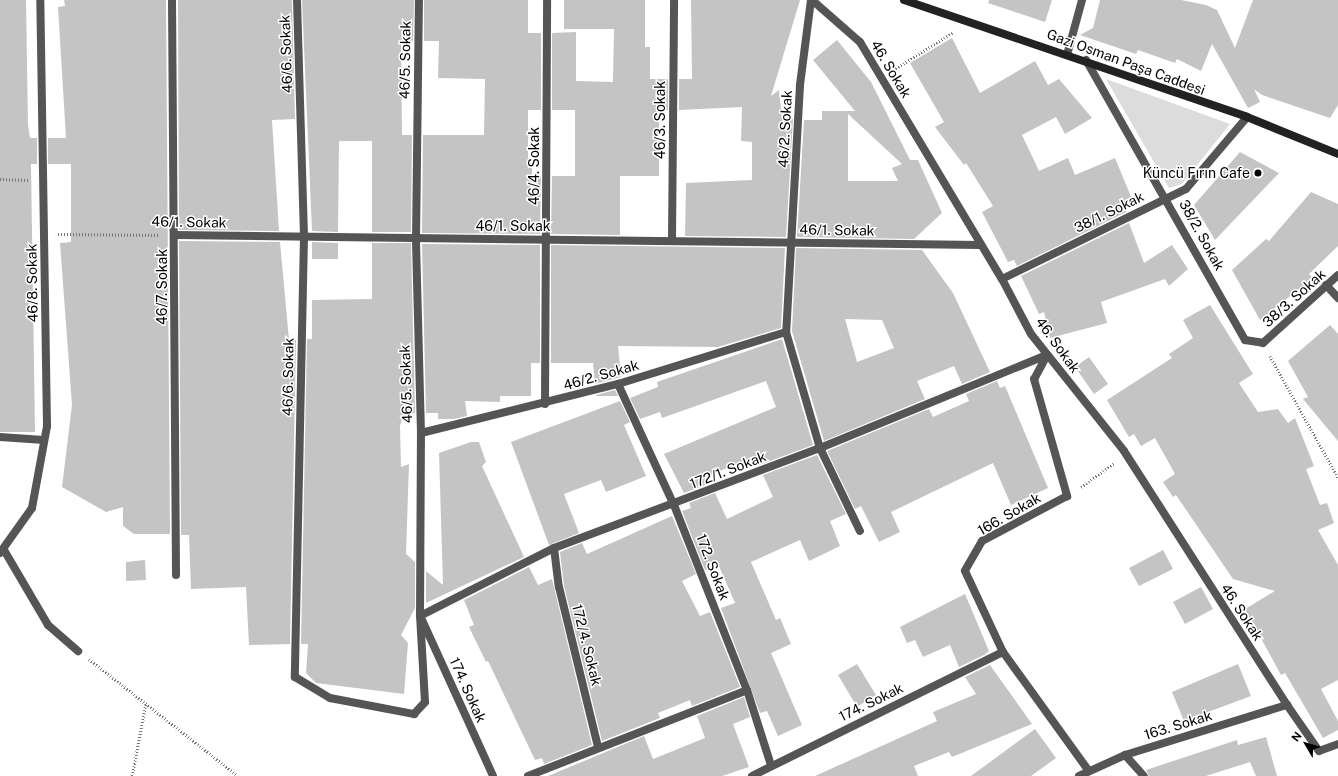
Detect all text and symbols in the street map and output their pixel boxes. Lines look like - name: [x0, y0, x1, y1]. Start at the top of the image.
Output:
- street label: 46/6. Sokak: [276, 15, 296, 93]
- street label: 46/5. Sokak: [396, 21, 414, 99]
- street label: Gazi Osman Paşa Caddesi: [1045, 25, 1207, 99]
- street label: 46. Sokak: [867, 37, 915, 101]
- street label: 46/3. Sokak: [652, 81, 668, 159]
- street label: 46/2. Sokak: [775, 90, 795, 168]
- street label: 46/4. Sokak: [526, 127, 542, 205]
- place label: Küncü Fırın Cafe: [1143, 165, 1250, 181]
- marker: Küncü Fırın Cafe: [1253, 168, 1263, 178]
- street label: 38/1. Sokak: [1071, 188, 1147, 236]
- street label: 38/2. Sokak: [1176, 197, 1228, 273]
- street label: 46/1. Sokak: [151, 213, 227, 231]
- street label: 46/1. Sokak: [475, 218, 551, 234]
- street label: 46/1. Sokak: [799, 221, 875, 239]
- street label: 46/8. Sokak: [23, 244, 41, 322]
- street label: 46/7. Sokak: [154, 249, 170, 325]
- street label: 38/3. Sokak: [1259, 265, 1329, 331]
- street label: 46. Sokak: [1032, 314, 1084, 376]
- street label: 46/6. Sokak: [279, 338, 297, 416]
- street label: 46/5. Sokak: [396, 344, 416, 424]
- street label: 46/2. Sokak: [561, 356, 641, 394]
- street label: 172/1. Sokak: [688, 448, 768, 492]
- street label: 166. Sokak: [974, 489, 1044, 539]
- street label: 172. Sokak: [693, 531, 733, 603]
- street label: 46. Sokak: [1217, 580, 1267, 644]
- street label: 172/4. Sokak: [569, 603, 605, 687]
- street label: 174. Sokak: [446, 655, 490, 725]
- street label: 174. Sokak: [836, 679, 906, 725]
- street label: 163. Sokak: [1142, 707, 1214, 743]
- north arrow: [1286, 724, 1326, 764]
- text: N: [1289, 730, 1304, 744]

